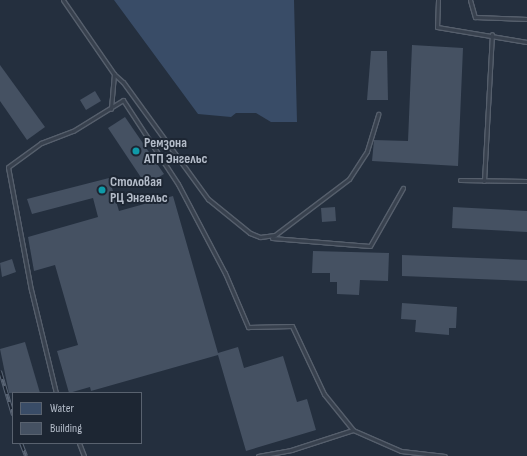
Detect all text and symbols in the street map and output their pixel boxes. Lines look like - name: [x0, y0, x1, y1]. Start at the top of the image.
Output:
- place label: Ремзона АТП Энгельс: [144, 135, 207, 168]
- marker: Ремзона АТП Энгельс: [131, 146, 141, 156]
- place label: Столовая РЦ Энгельс: [110, 174, 168, 206]
- marker: Столовая РЦ Энгельс: [97, 185, 107, 195]
- legend: [12, 392, 142, 444]
- text: Water: [50, 401, 74, 416]
- text: Building: [50, 421, 82, 436]

